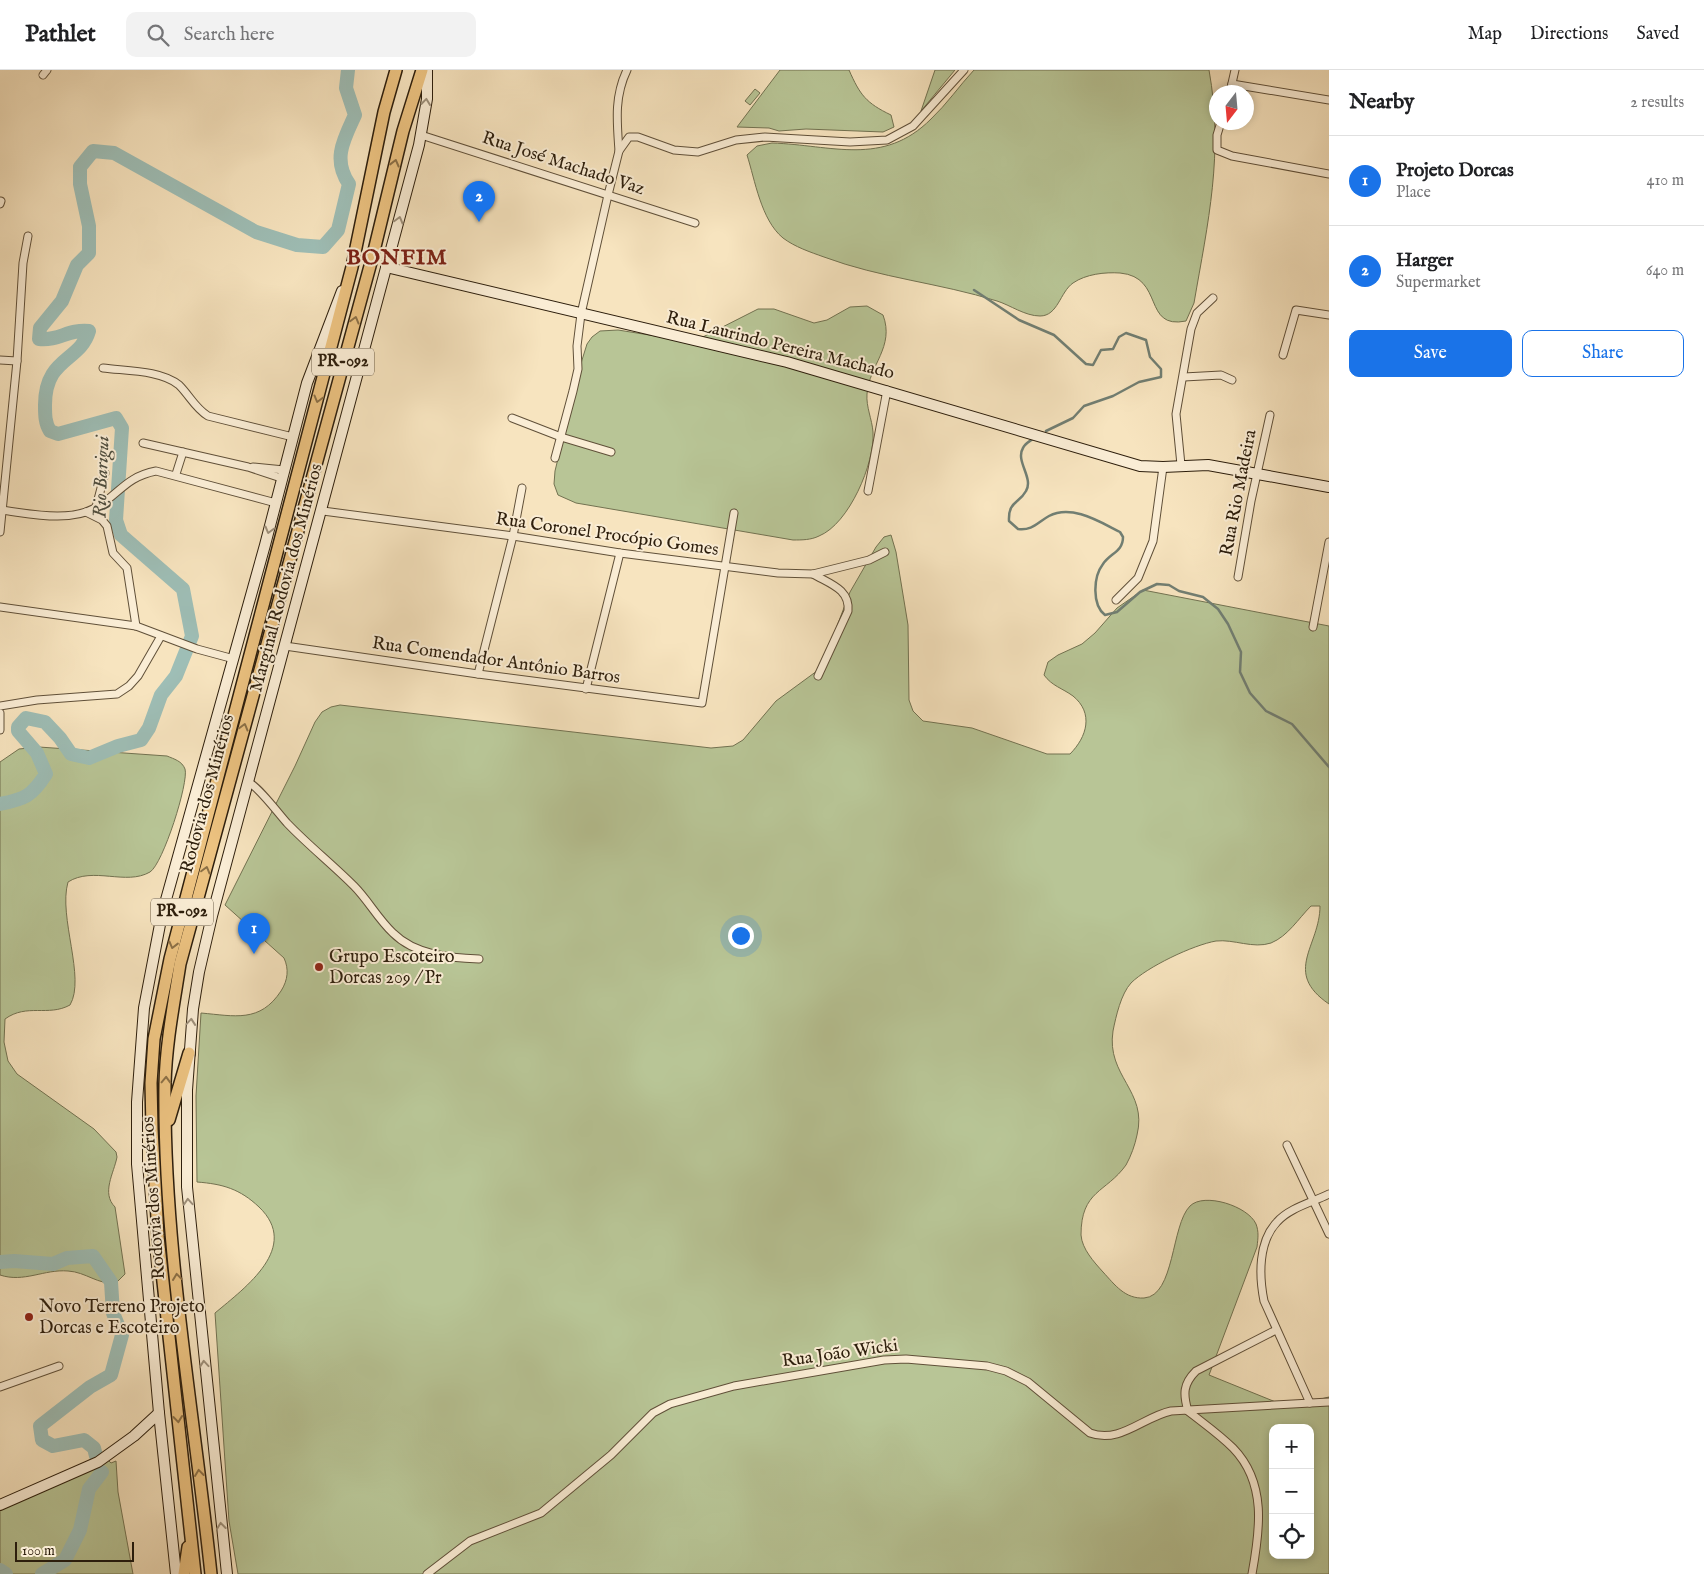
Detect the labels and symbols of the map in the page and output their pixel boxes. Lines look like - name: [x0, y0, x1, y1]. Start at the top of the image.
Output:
- north arrow: [1209, 85, 1254, 130]
- one-way arrow: [420, 98, 431, 106]
- street label: Rua José Machado Vaz: [479, 127, 647, 201]
- one-way arrow: [389, 158, 400, 167]
- pin: 2: [463, 181, 495, 222]
- one-way arrow: [393, 216, 403, 224]
- district label: BONFIM: [346, 244, 448, 272]
- street label: Rua Laurindo Pereira Machado: [664, 306, 897, 386]
- one-way arrow: [349, 316, 360, 325]
- road number: PR-092: [312, 348, 374, 376]
- one-way arrow: [313, 394, 323, 402]
- street label: Rua Rio Madeira: [1215, 428, 1263, 558]
- water label: Rio Barigui: [89, 434, 115, 519]
- street label: Marginal Rodovia dos Minérios: [245, 461, 329, 695]
- street label: Rua Coronel Procópio Gomes: [494, 508, 720, 562]
- one-way arrow: [264, 525, 274, 533]
- street label: Rua Comendador Antônio Barros: [370, 632, 622, 690]
- street label: Rodovia dos Minérios: [176, 712, 240, 876]
- one-way arrow: [239, 724, 249, 732]
- one-way arrow: [200, 866, 210, 874]
- road number: PR-092: [151, 899, 213, 926]
- pin: 1: [238, 913, 270, 954]
- your location: [728, 923, 754, 949]
- one-way arrow: [169, 941, 179, 949]
- place label: Grupo Escoteiro Dorcas 209 / Pr: [329, 946, 455, 990]
- marker: Grupo Escoteiro Dorcas 209 / Pr: [313, 961, 325, 973]
- one-way arrow: [186, 1018, 197, 1026]
- one-way arrow: [160, 1076, 171, 1084]
- street label: Rodovia dos Minérios: [137, 1116, 171, 1280]
- one-way arrow: [183, 1198, 194, 1206]
- one-way arrow: [172, 1273, 183, 1281]
- place label: Novo Terreno Projeto Dorcas e Escoteiro: [39, 1296, 205, 1340]
- marker: Novo Terreno Projeto Dorcas e Escoteiro: [23, 1311, 35, 1323]
- street label: Rua João Wicki: [781, 1334, 900, 1374]
- one-way arrow: [199, 1360, 210, 1368]
- one-way arrow: [173, 1416, 184, 1424]
- one-way arrow: [194, 1469, 205, 1477]
- one-way arrow: [217, 1521, 227, 1530]
- scale bar: [15, 1539, 134, 1562]

